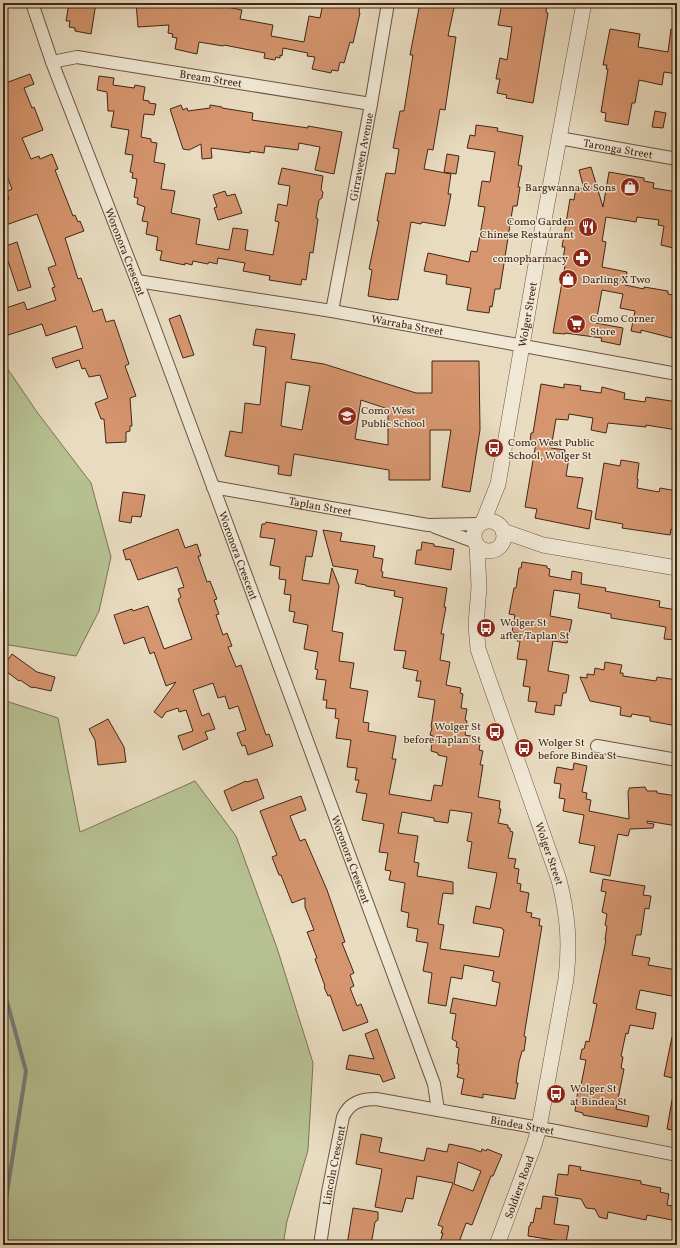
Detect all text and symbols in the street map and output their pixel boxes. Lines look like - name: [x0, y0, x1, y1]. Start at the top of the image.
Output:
- street label: Bream Street: [178, 67, 243, 92]
- street label: Girraween Avenue: [347, 112, 378, 202]
- street label: Taronga Street: [582, 136, 654, 164]
- shop icon: Bargwanna & Sons: [619, 176, 641, 198]
- place label: Bargwanna & Sons: [525, 181, 616, 196]
- street label: Woronora Crescent: [100, 206, 148, 299]
- place label: Como Garden Chinese Restaurant: [480, 215, 574, 243]
- restaurant icon: Como Garden Chinese Restaurant: [577, 216, 599, 238]
- pharmacy icon: comopharmacy: [571, 247, 593, 269]
- place label: comopharmacy: [493, 252, 568, 267]
- shop icon: Darling X Two: [557, 268, 579, 290]
- place label: Darling X Two: [582, 273, 651, 288]
- street label: Wolger Street: [516, 281, 542, 348]
- street label: Warraba Street: [370, 312, 445, 340]
- place label: Como Corner Store: [590, 312, 655, 340]
- supermarket icon: Como Corner Store: [565, 313, 587, 335]
- place label: Como West Public School: [361, 404, 425, 432]
- school or university icon: Como West Public School: [336, 405, 358, 427]
- place label: Como West Public School, Wolger St: [508, 436, 595, 464]
- bus stop icon: Como West Public School, Wolger St: [483, 437, 505, 459]
- street label: Taplan Street: [287, 495, 353, 520]
- street label: Woronora Crescent: [214, 510, 260, 603]
- place label: Wolger St after Taplan St: [500, 616, 570, 644]
- bus stop icon: Wolger St after Taplan St: [475, 617, 497, 639]
- place label: Wolger St before Taplan St: [404, 720, 481, 748]
- bus stop icon: Wolger St before Taplan St: [484, 721, 506, 743]
- place label: Wolger St before Bindea St: [538, 736, 617, 764]
- bus stop icon: Wolger St before Bindea St: [513, 737, 535, 759]
- street label: Woronora Crescent: [326, 814, 373, 907]
- street label: Wolger Street: [530, 821, 566, 887]
- place label: Wolger St at Bindea St: [570, 1082, 627, 1110]
- bus stop icon: Wolger St at Bindea St: [545, 1083, 567, 1105]
- street label: Bindea Street: [489, 1113, 555, 1140]
- street label: Lincoln Crescent: [320, 1124, 350, 1206]
- street label: Soldiers Road: [502, 1154, 539, 1221]

